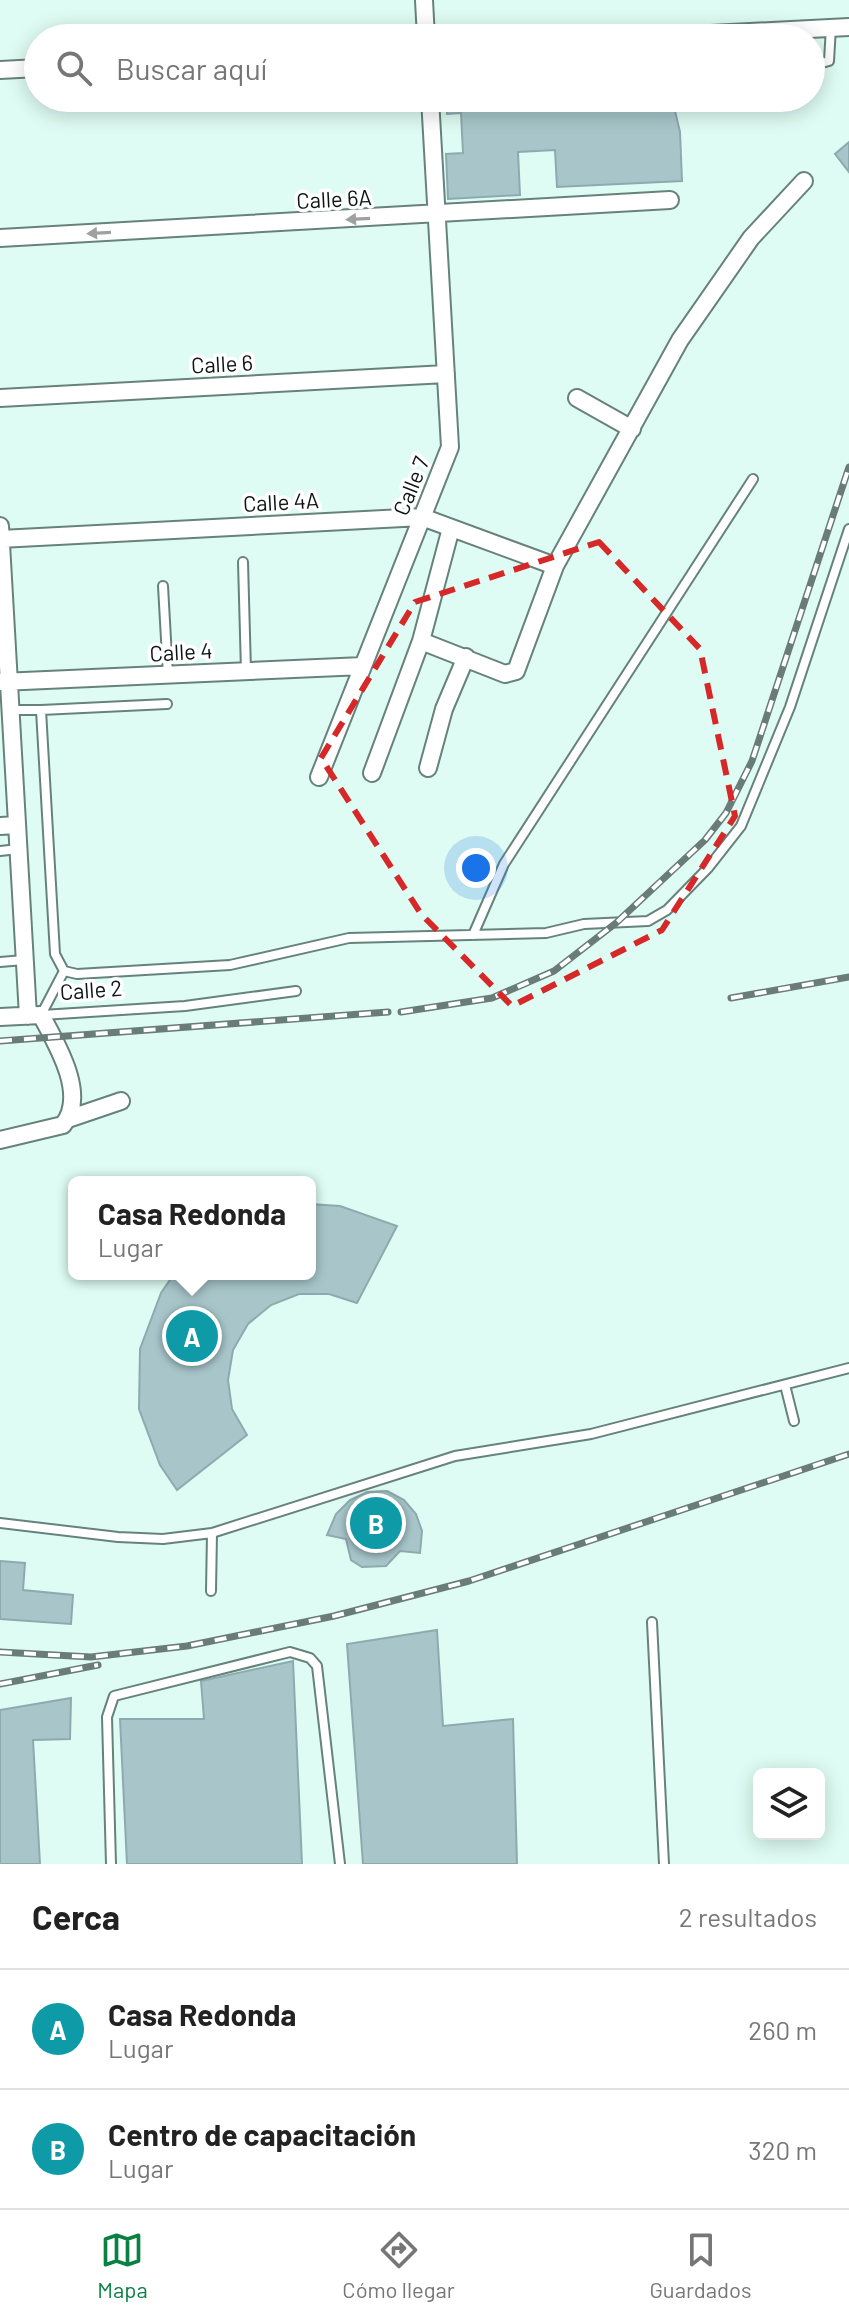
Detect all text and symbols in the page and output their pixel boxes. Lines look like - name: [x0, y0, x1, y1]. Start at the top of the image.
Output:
- search box: [24, 24, 825, 112]
- icon: search: [52, 46, 96, 90]
- text: Buscar aquí: [116, 50, 267, 86]
- street label: Calle 6A: [296, 183, 372, 213]
- one-way arrow: [345, 213, 371, 226]
- one-way arrow: [86, 226, 111, 239]
- street label: Calle 6: [190, 348, 254, 378]
- street label: Calle 7: [387, 452, 434, 519]
- street label: Calle 4A: [242, 486, 320, 516]
- street label: Calle 4: [149, 636, 213, 666]
- your location: [456, 848, 496, 888]
- street label: Calle 2: [59, 974, 123, 1004]
- popup: [68, 1176, 316, 1280]
- text: Casa Redonda: [98, 1195, 286, 1231]
- text: Lugar: [98, 1231, 163, 1262]
- pin: A: [166, 1306, 218, 1366]
- pin: B: [350, 1493, 402, 1553]
- map controls: [753, 1768, 825, 1840]
- button: layers: [753, 1768, 825, 1840]
- text: Cerca: [32, 1896, 120, 1937]
- text: 2 resultados: [679, 1901, 817, 1932]
- text: Casa Redonda: [108, 1996, 296, 2032]
- text: A: [49, 2014, 67, 2045]
- text: 260 m: [748, 2014, 817, 2045]
- text: Lugar: [108, 2032, 173, 2063]
- text: Centro de capacitación: [108, 2116, 416, 2152]
- text: B: [50, 2134, 66, 2165]
- text: 320 m: [748, 2134, 817, 2165]
- text: Lugar: [108, 2152, 173, 2183]
- tab: Mapa: [97, 2228, 148, 2302]
- tab: Cómo llegar: [342, 2228, 455, 2302]
- tab: Guardados: [649, 2228, 752, 2302]

